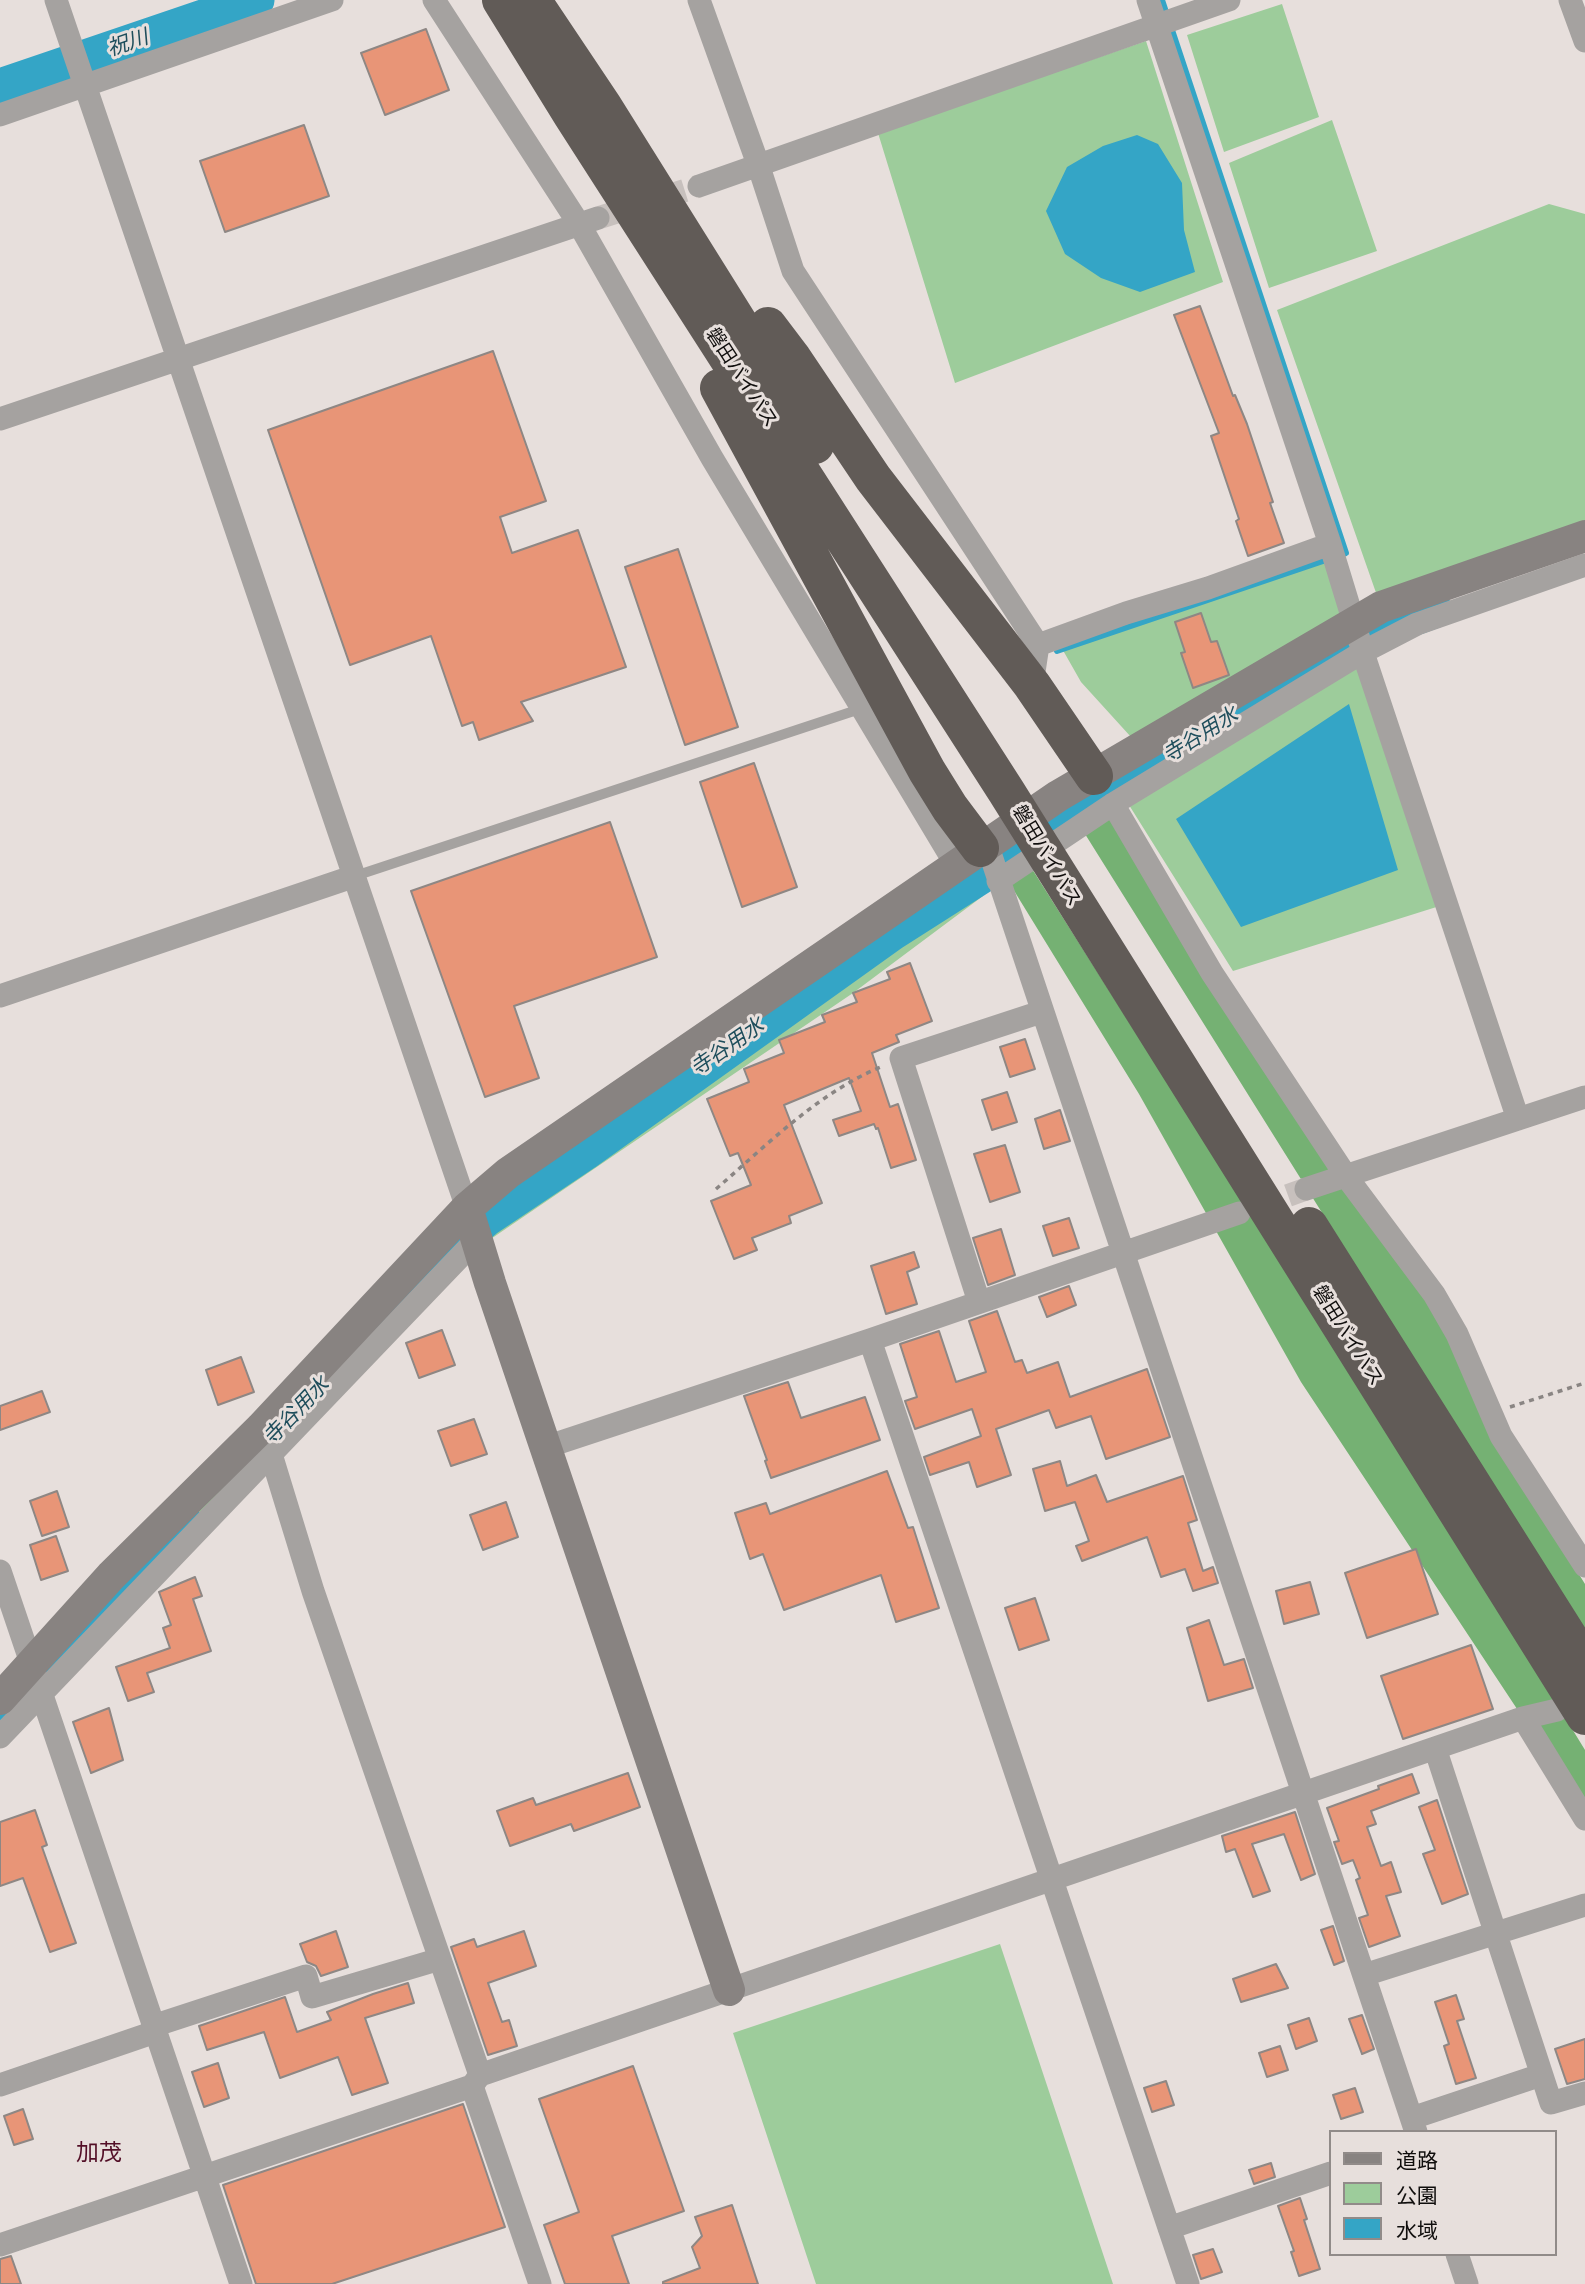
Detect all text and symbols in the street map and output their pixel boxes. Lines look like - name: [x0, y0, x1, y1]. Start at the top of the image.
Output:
- water label: 祝川: [104, 25, 152, 63]
- street label: 磐田バイパス: [700, 324, 782, 432]
- water label: 寺谷用水: [1159, 703, 1243, 769]
- street label: 磐田バイパス: [1007, 801, 1085, 911]
- water label: 寺谷用水: [686, 1014, 770, 1082]
- street label: 磐田バイパス: [1307, 1282, 1387, 1390]
- water label: 寺谷用水: [259, 1373, 335, 1451]
- legend: [1330, 2130, 1557, 2256]
- district label: 加茂: [76, 2140, 122, 2168]
- text: 道路: [1396, 2149, 1438, 2173]
- text: 公園: [1396, 2184, 1438, 2208]
- text: 水域: [1396, 2219, 1438, 2243]

